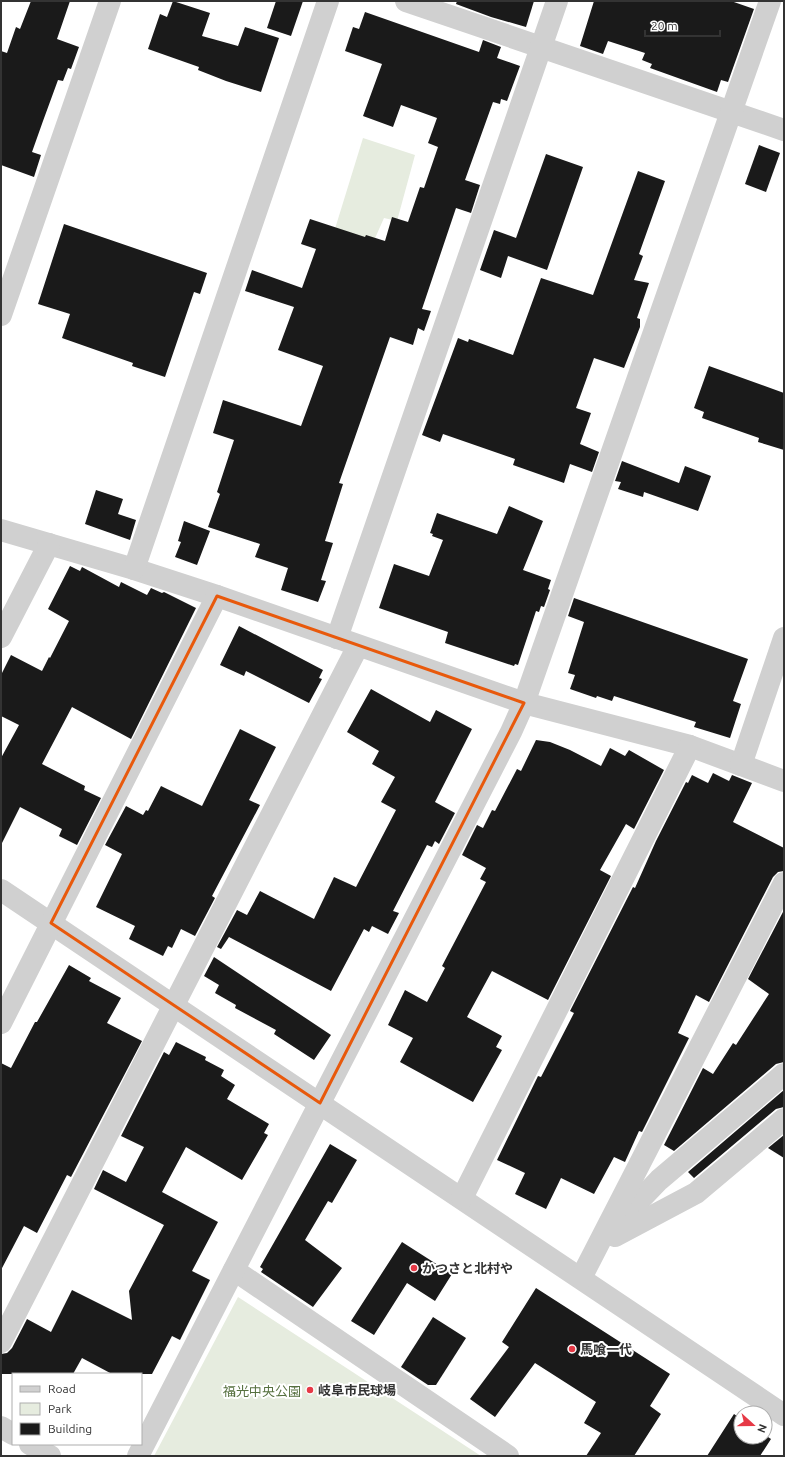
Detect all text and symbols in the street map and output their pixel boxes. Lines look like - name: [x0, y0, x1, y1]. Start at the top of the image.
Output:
- scale bar: [645, 12, 720, 38]
- text: 20 m: [651, 19, 678, 32]
- place label: かつさと北村や: [422, 1261, 513, 1275]
- marker: かつさと北村や: [409, 1263, 419, 1273]
- place label: 馬喰一代: [580, 1342, 632, 1356]
- marker: 馬喰一代: [567, 1344, 577, 1354]
- legend: [12, 1373, 142, 1445]
- text: Road: [48, 1382, 76, 1395]
- place label: 岐阜市民球場: [318, 1383, 396, 1397]
- park label: 福光中央公園: [223, 1384, 301, 1398]
- marker: 岐阜市民球場: [305, 1385, 315, 1395]
- text: Park: [48, 1402, 72, 1415]
- north arrow: [733, 1405, 773, 1445]
- text: Building: [48, 1422, 92, 1435]
- text: N: [755, 1423, 769, 1435]

